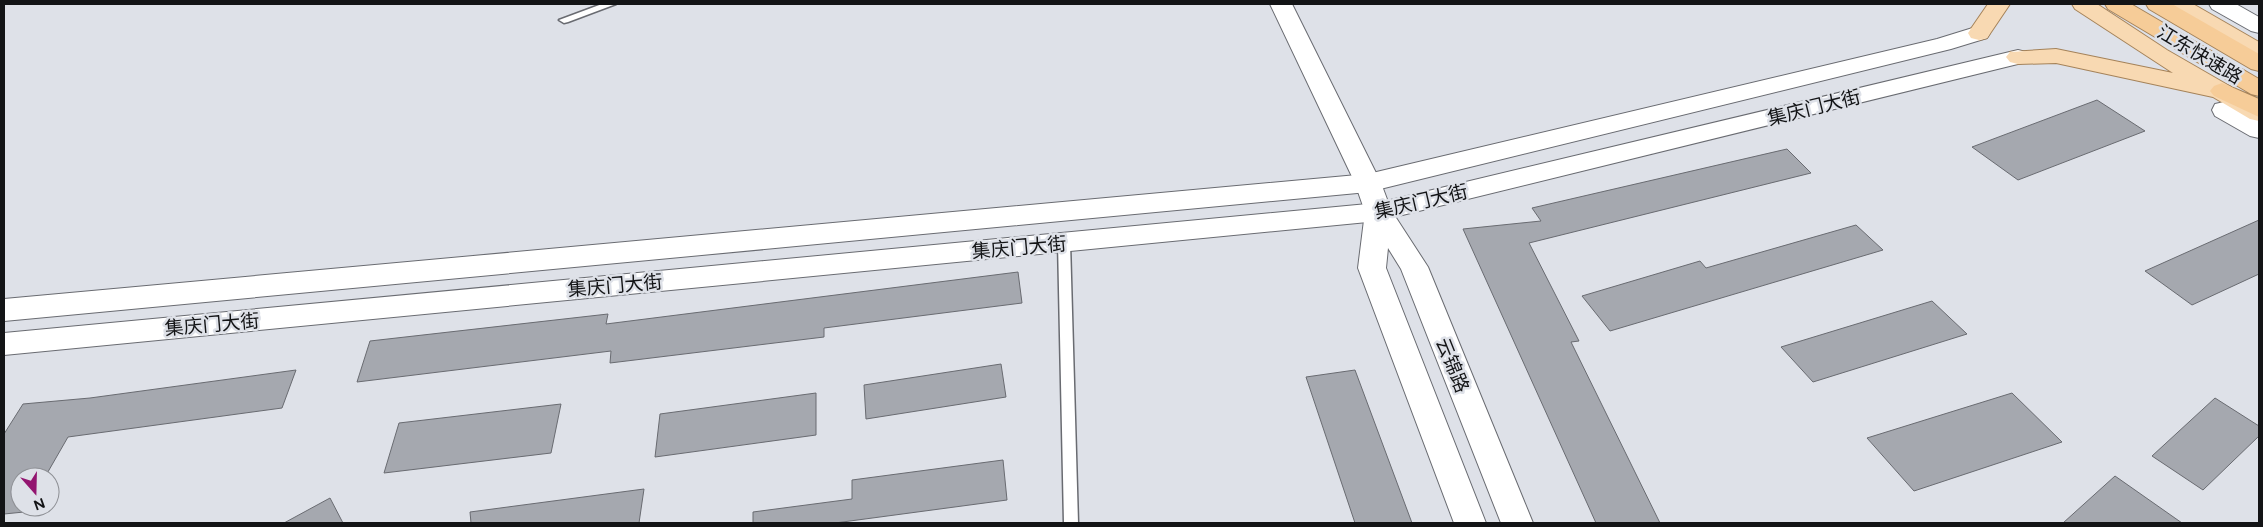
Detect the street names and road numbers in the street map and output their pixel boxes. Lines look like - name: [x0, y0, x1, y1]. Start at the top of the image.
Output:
- street label: 江东快速路: [2153, 20, 2246, 89]
- street label: 集庆门大街: [1765, 85, 1863, 130]
- street label: 集庆门大街: [1372, 180, 1470, 223]
- street label: 集庆门大街: [971, 232, 1067, 263]
- street label: 集庆门大街: [567, 270, 663, 301]
- street label: 集庆门大街: [164, 309, 260, 340]
- street label: 云锦路: [1431, 334, 1474, 396]

